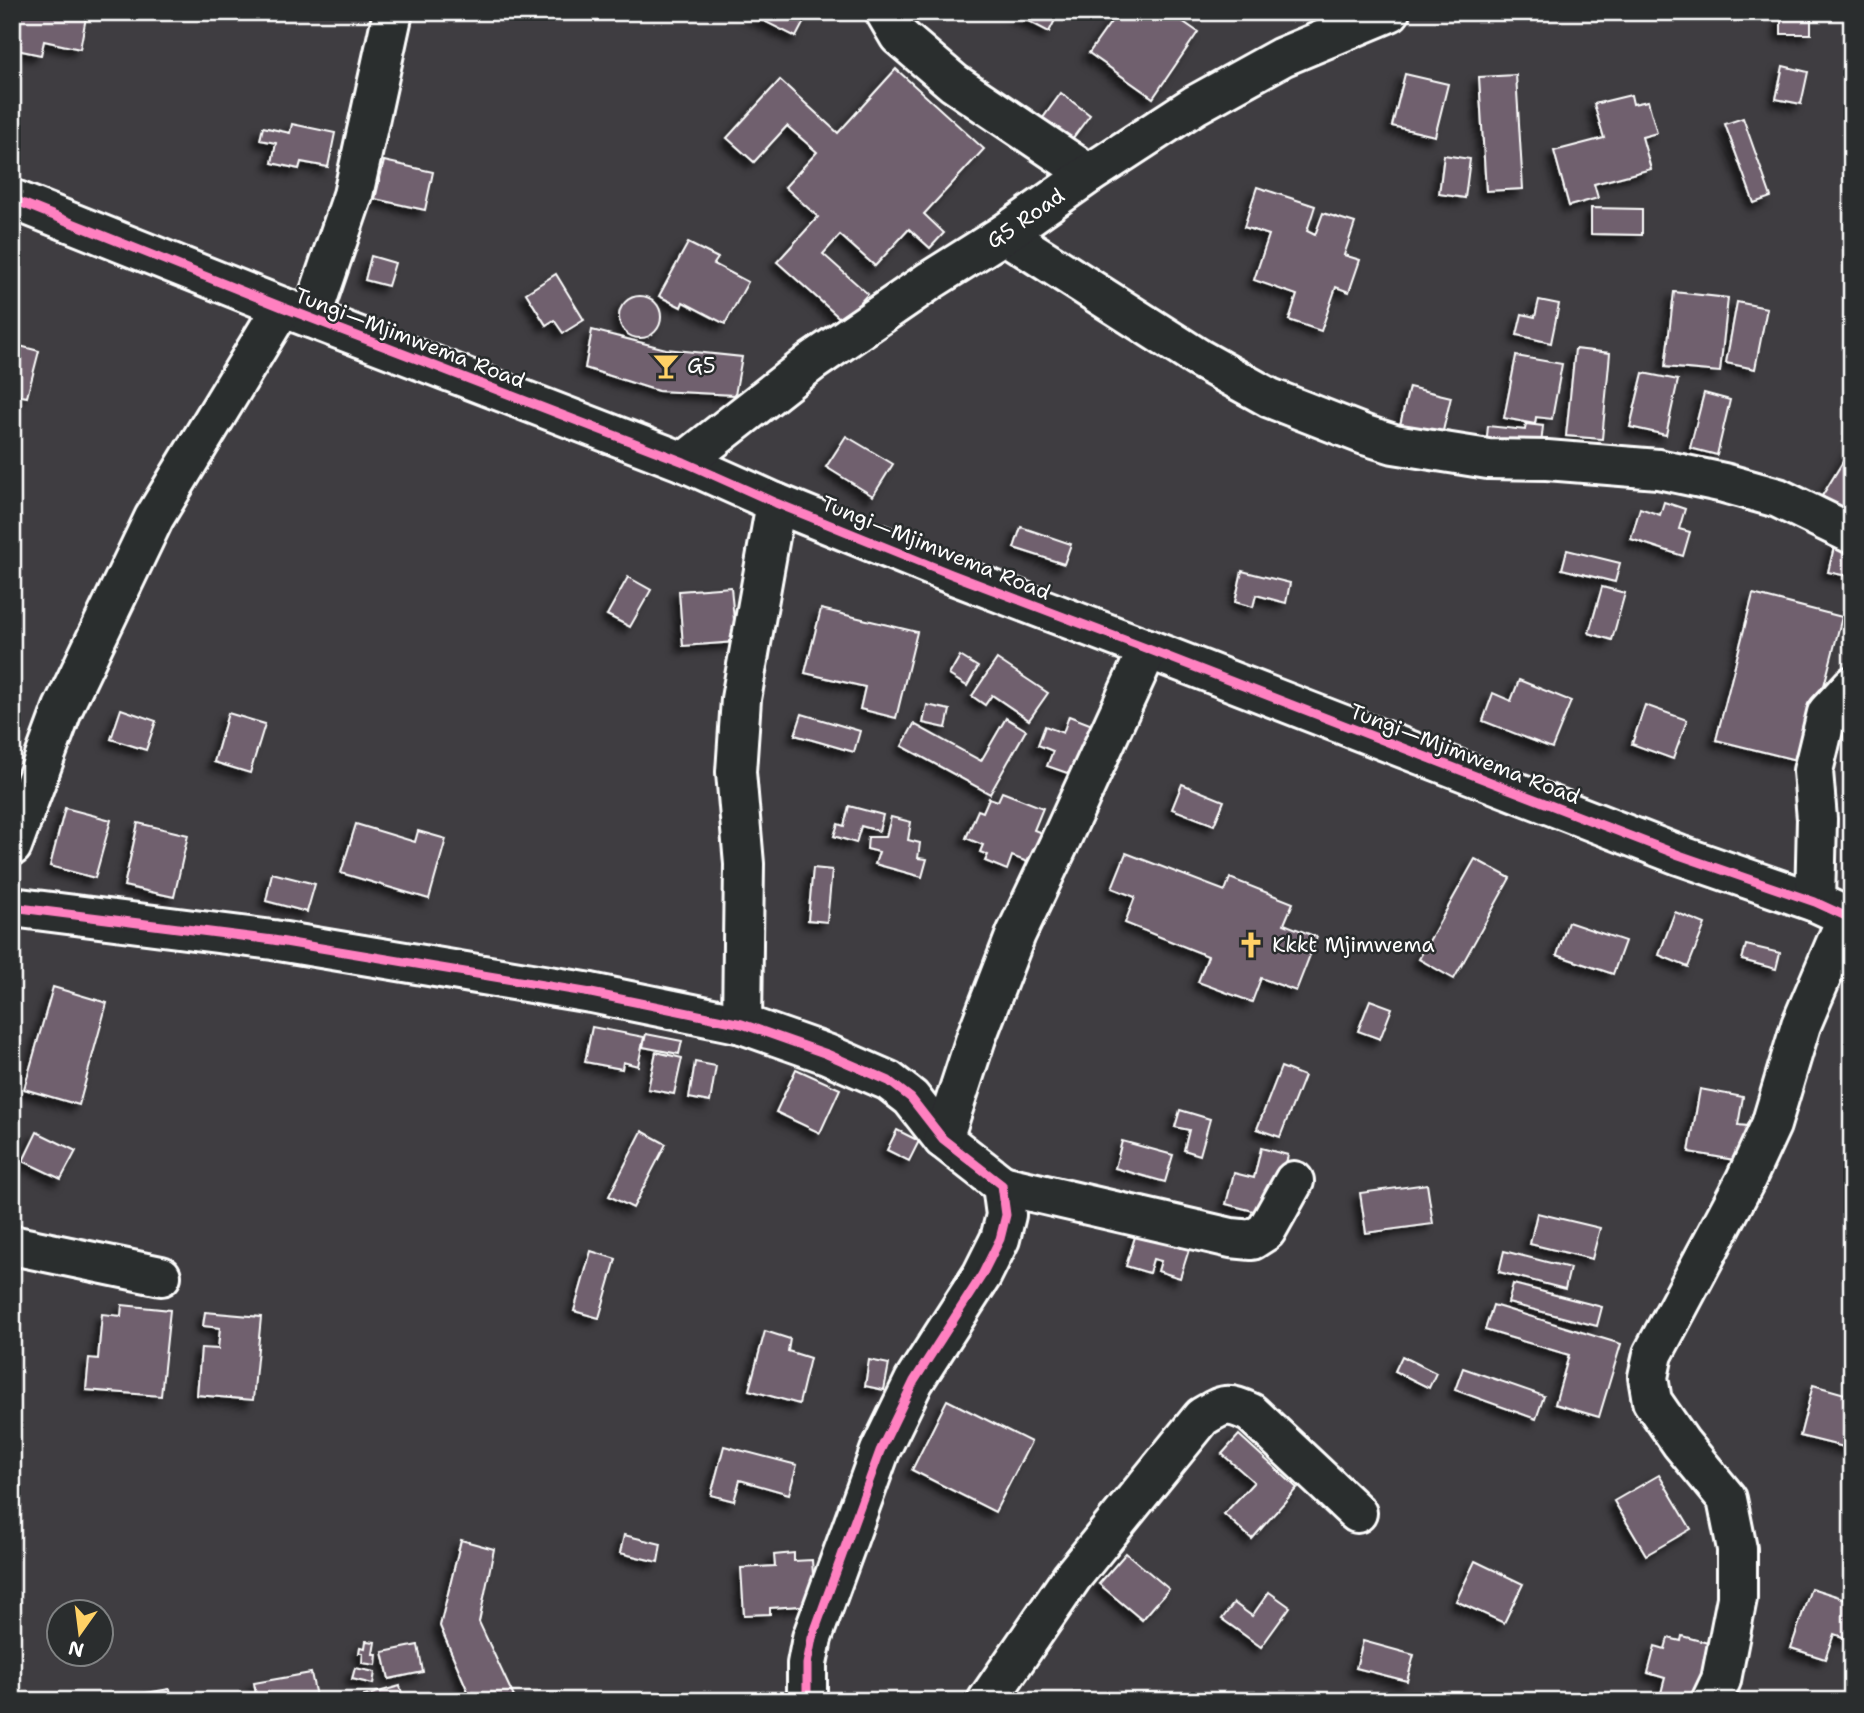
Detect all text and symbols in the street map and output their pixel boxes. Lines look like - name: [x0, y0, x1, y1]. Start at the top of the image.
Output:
- street label: G5 Road: [982, 182, 1070, 255]
- street label: Tungi—Mjimwema Road: [291, 281, 529, 395]
- bar icon: G5: [651, 351, 681, 381]
- place label: G5: [687, 352, 716, 380]
- street label: Tungi—Mjimwema Road: [817, 489, 1055, 607]
- street label: Tungi—Mjimwema Road: [1346, 697, 1584, 811]
- church icon: Kkkt Mjimwema: [1236, 930, 1266, 960]
- place label: Kkkt Mjimwema: [1272, 931, 1435, 959]
- north arrow: [46, 1598, 116, 1668]
- text: N: [66, 1635, 86, 1663]

